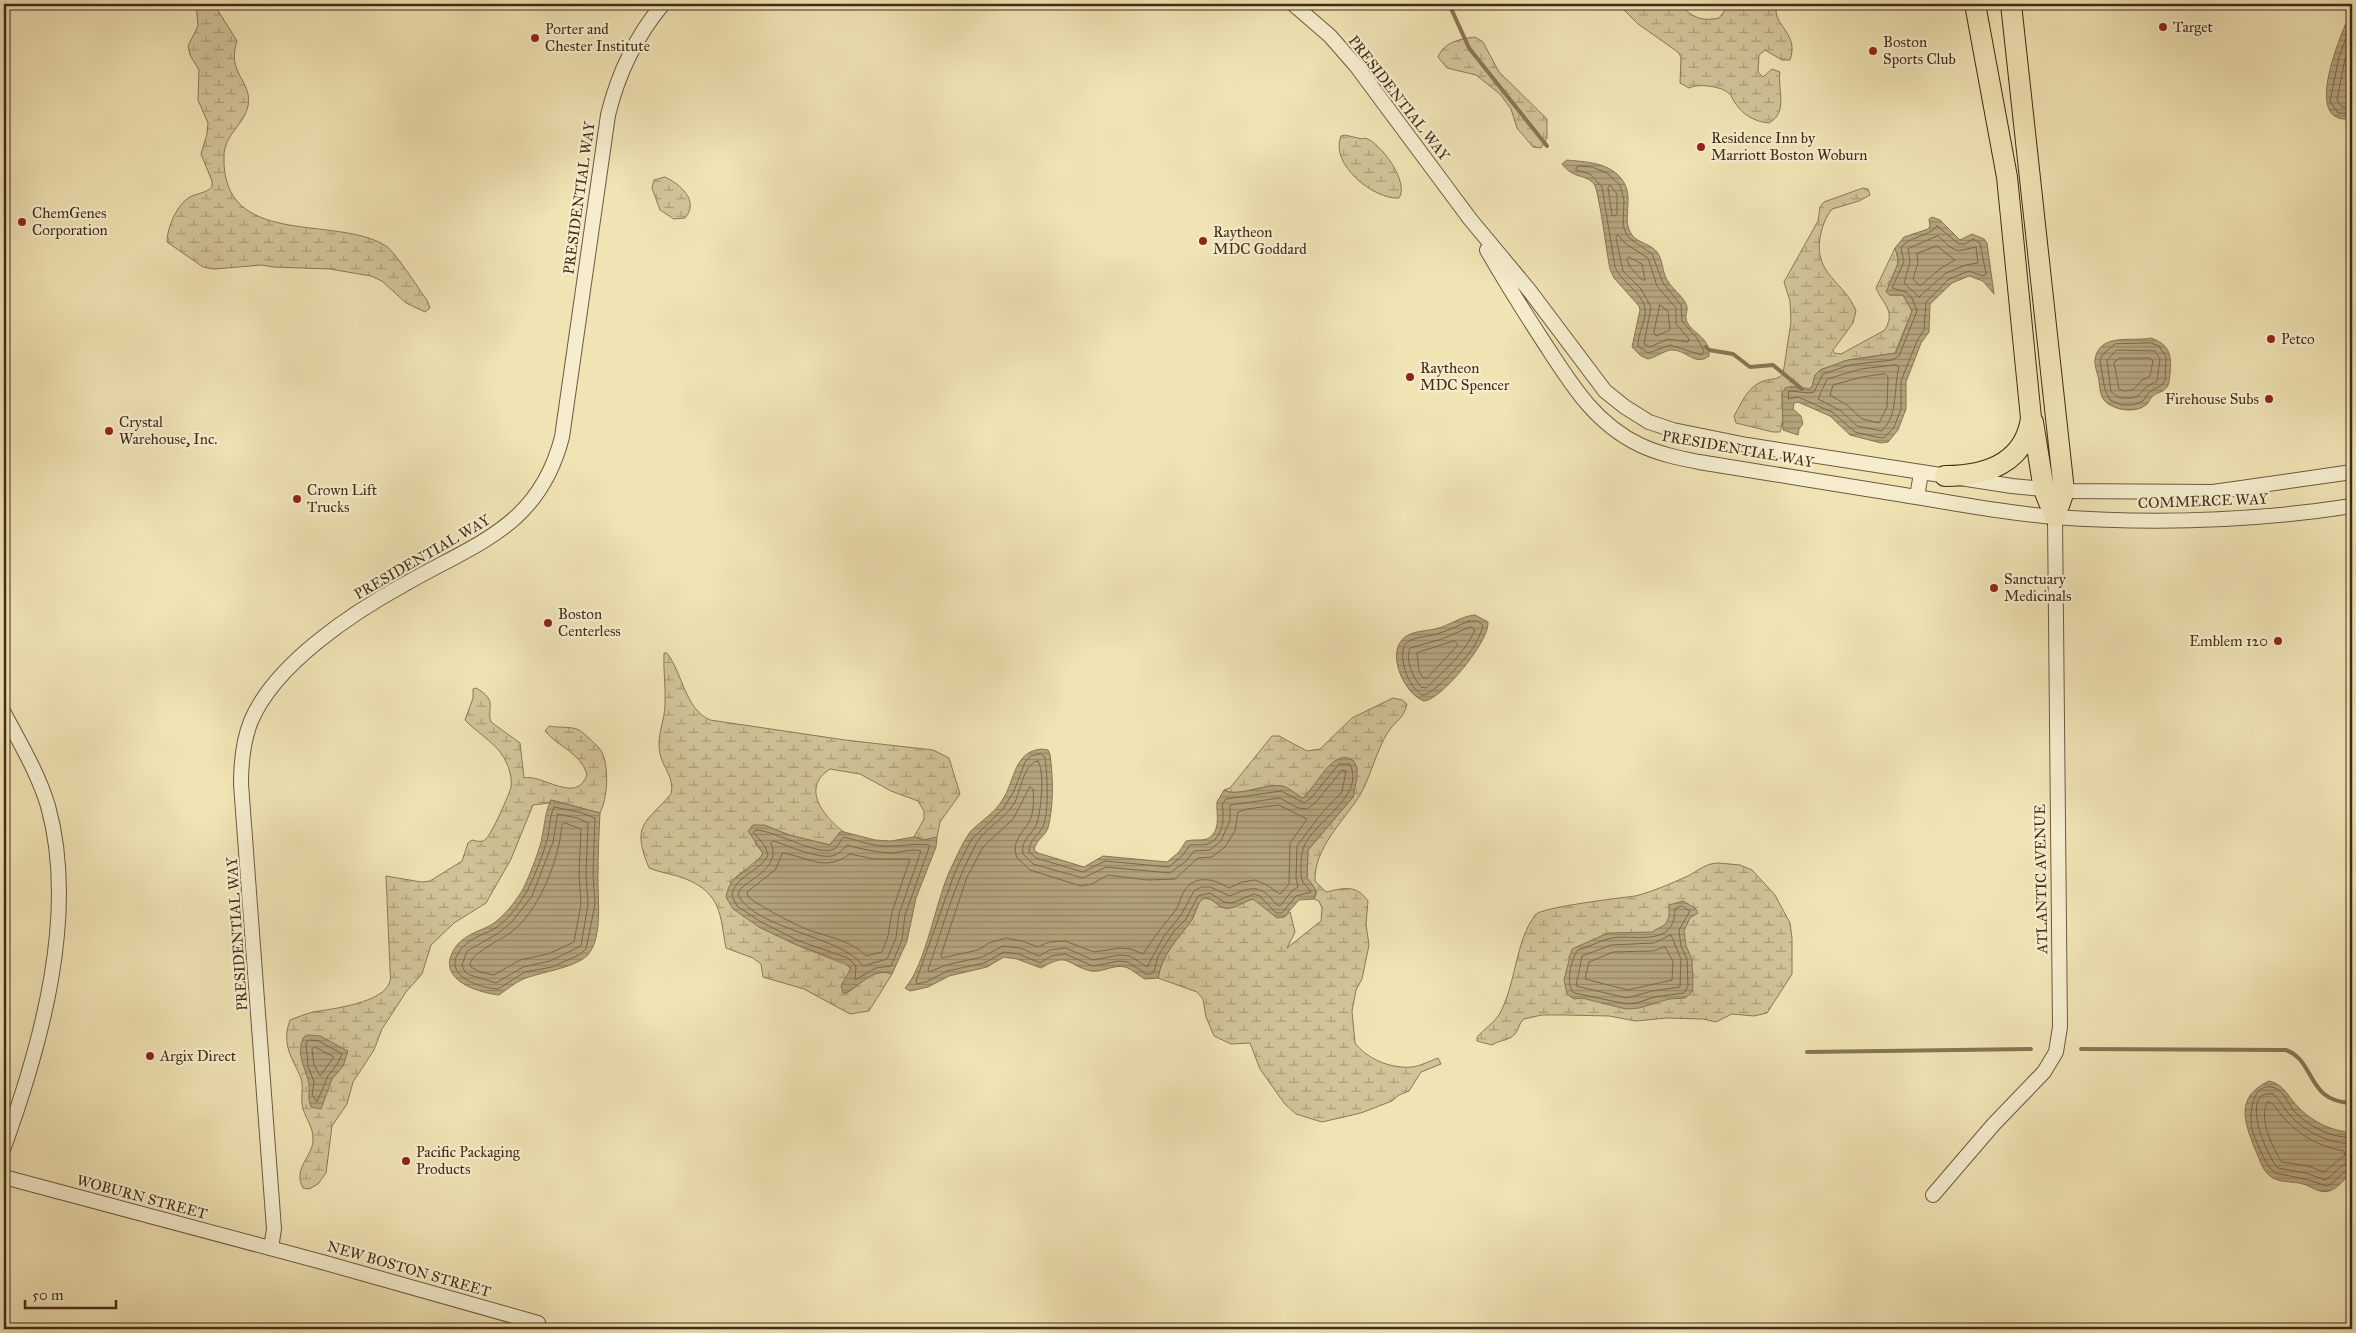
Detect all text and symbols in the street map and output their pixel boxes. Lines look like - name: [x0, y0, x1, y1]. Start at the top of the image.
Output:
- place label: Target: [2173, 18, 2214, 36]
- place label: Porter and Chester Institute: [545, 20, 650, 55]
- marker: Target: [2157, 21, 2169, 33]
- marker: Porter and Chester Institute: [529, 32, 541, 44]
- street label: PRESIDENTIAL WAY: [1344, 32, 1454, 165]
- place label: Boston Sports Club: [1883, 33, 1956, 68]
- marker: Boston Sports Club: [1867, 45, 1879, 57]
- street label: PRESIDENTIAL WAY: [559, 120, 599, 276]
- place label: Residence Inn by Marriott Boston Woburn: [1711, 129, 1867, 164]
- marker: Residence Inn by Marriott Boston Woburn: [1695, 141, 1707, 153]
- place label: ChemGenes Corporation: [32, 204, 108, 239]
- marker: ChemGenes Corporation: [16, 216, 28, 228]
- place label: Raytheon MDC Goddard: [1213, 223, 1307, 258]
- marker: Raytheon MDC Goddard: [1197, 235, 1209, 247]
- place label: Petco: [2281, 330, 2315, 348]
- marker: Petco: [2265, 333, 2277, 345]
- place label: Raytheon MDC Spencer: [1420, 359, 1510, 394]
- marker: Raytheon MDC Spencer: [1404, 371, 1416, 383]
- place label: Firehouse Subs: [2165, 390, 2259, 408]
- marker: Firehouse Subs: [2263, 393, 2275, 405]
- place label: Crystal Warehouse, Inc.: [119, 413, 217, 448]
- marker: Crystal Warehouse, Inc.: [103, 425, 115, 437]
- street label: PRESIDENTIAL WAY: [1661, 427, 1816, 471]
- place label: Crown Lift Trucks: [307, 481, 378, 516]
- street label: COMMERCE WAY: [2137, 490, 2269, 512]
- marker: Crown Lift Trucks: [291, 493, 303, 505]
- street label: PRESIDENTIAL WAY: [351, 510, 494, 603]
- place label: Sanctuary Medicinals: [2004, 570, 2072, 605]
- marker: Sanctuary Medicinals: [1988, 582, 2000, 594]
- place label: Boston Centerless: [558, 605, 621, 640]
- marker: Boston Centerless: [542, 617, 554, 629]
- place label: Emblem 120: [2189, 632, 2268, 650]
- marker: Emblem 120: [2272, 635, 2284, 647]
- street label: ATLANTIC AVENUE: [2031, 804, 2051, 955]
- street label: PRESIDENTIAL WAY: [223, 856, 251, 1011]
- place label: Argix Direct: [159, 1047, 237, 1065]
- marker: Argix Direct: [144, 1050, 156, 1062]
- place label: Pacific Packaging Products: [416, 1143, 521, 1178]
- marker: Pacific Packaging Products: [400, 1155, 412, 1167]
- street label: WOBURN STREET: [75, 1171, 209, 1223]
- street label: NEW BOSTON STREET: [325, 1237, 493, 1301]
- scale bar: [25, 1278, 116, 1310]
- text: 50 m: [32, 1286, 64, 1304]

